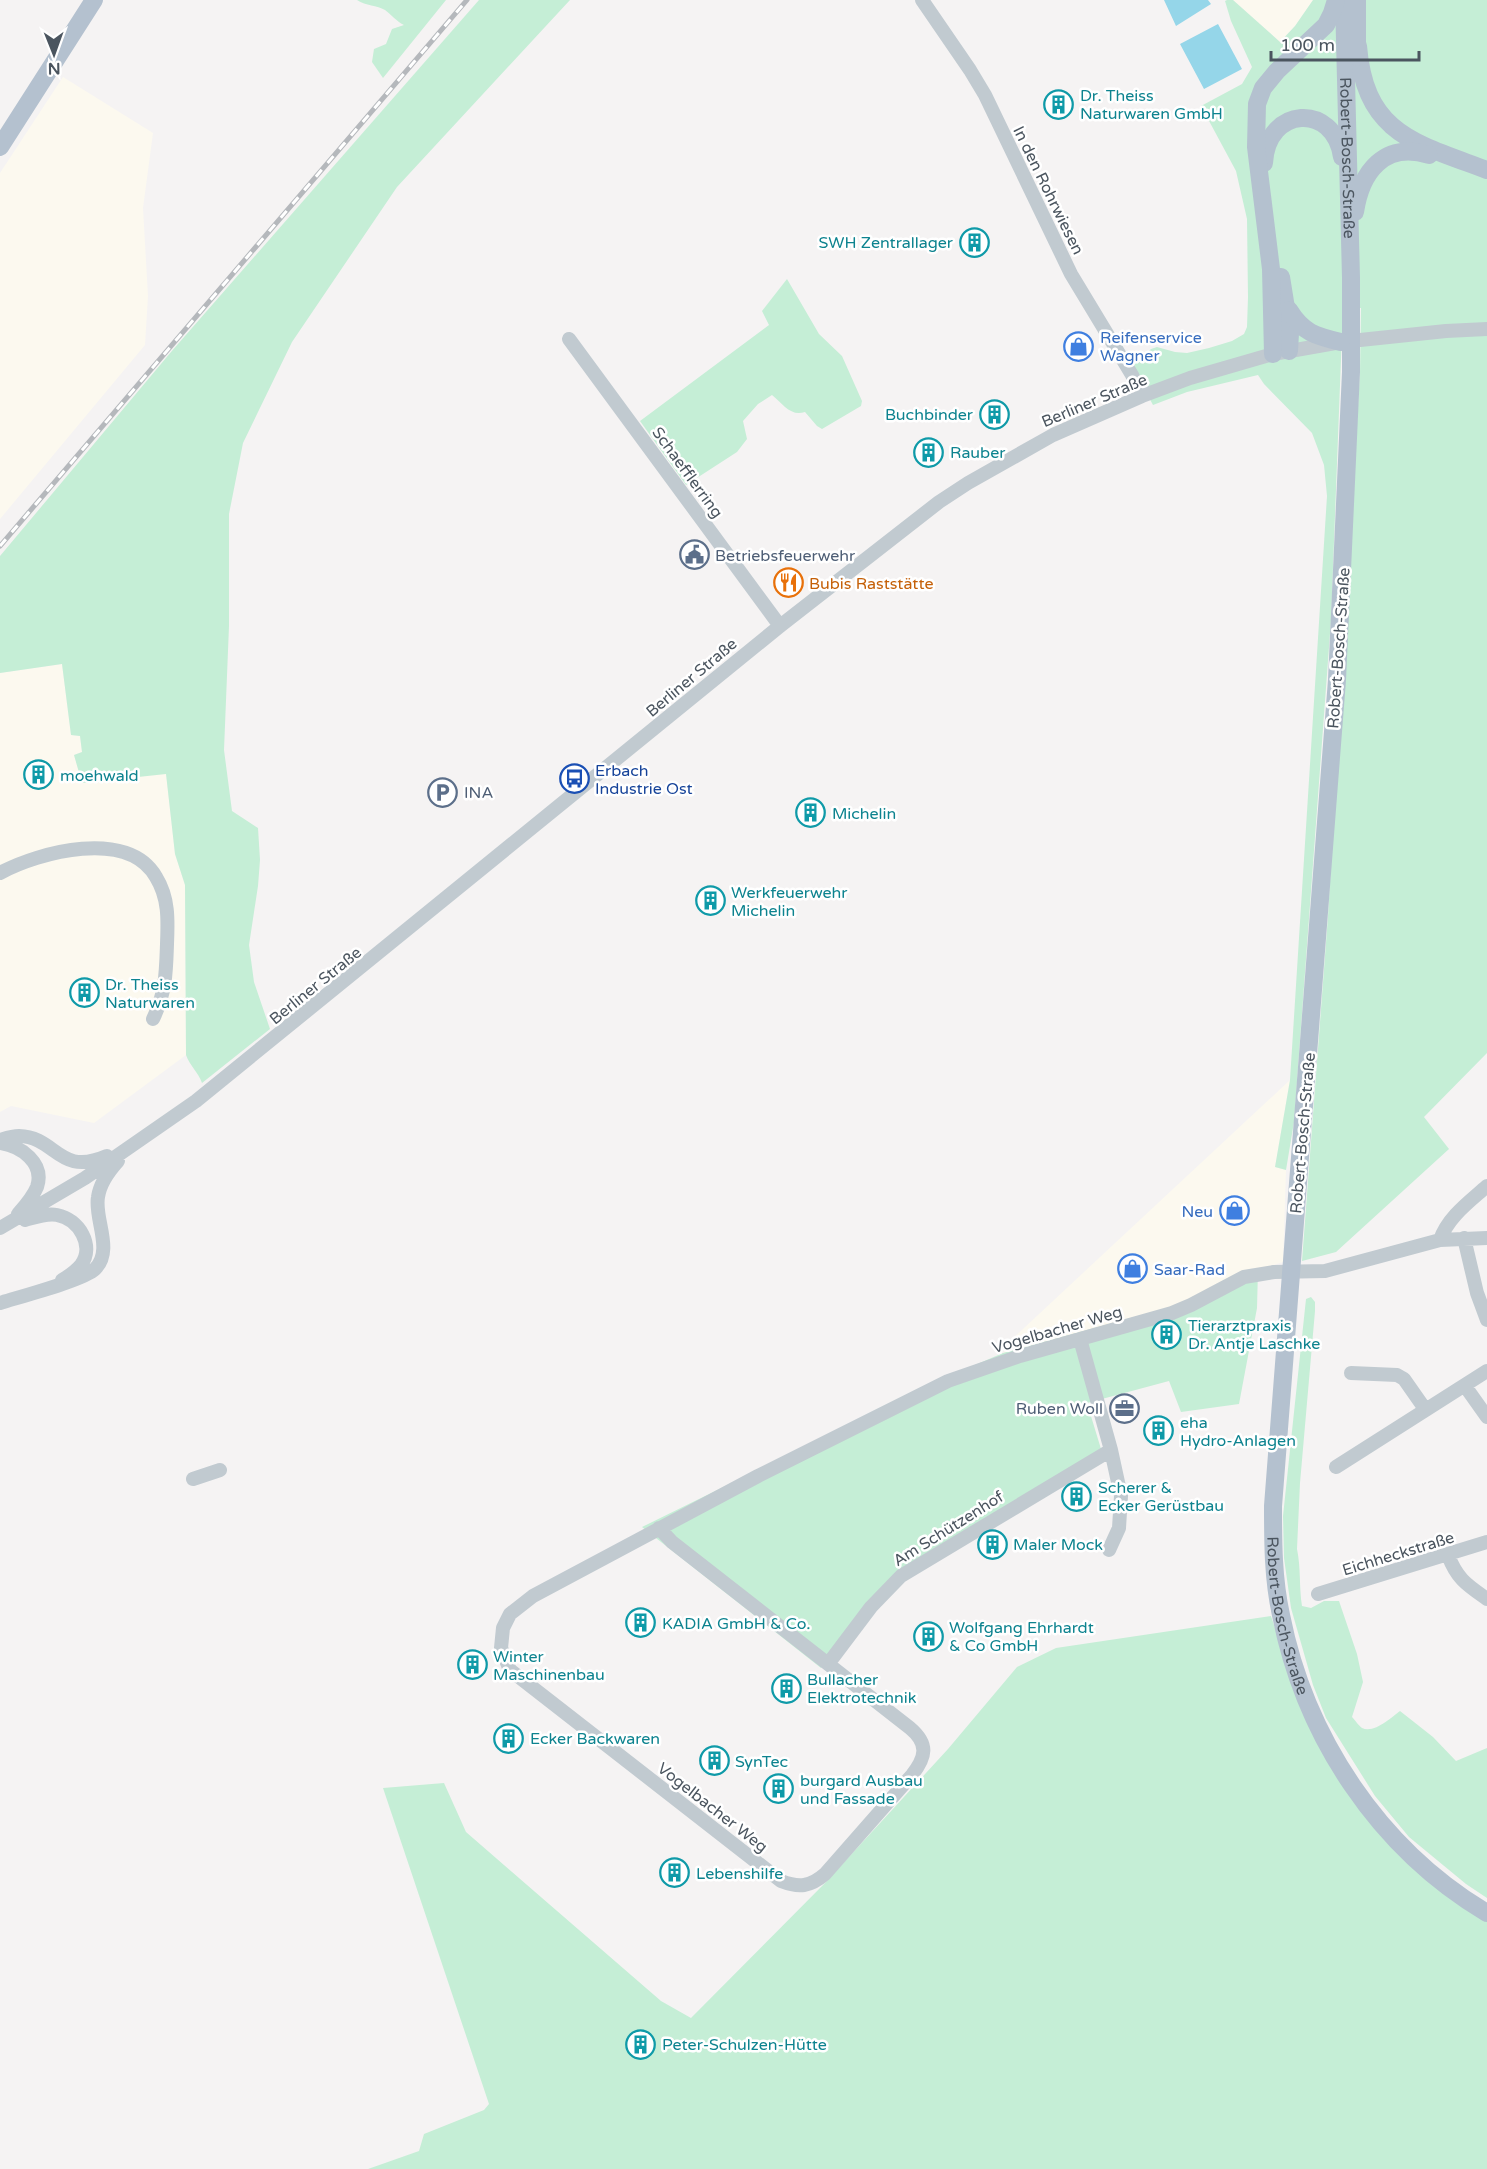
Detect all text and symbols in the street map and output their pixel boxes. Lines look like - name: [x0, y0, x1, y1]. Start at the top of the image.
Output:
- north arrow: [24, 24, 84, 84]
- scale bar: [1271, 24, 1420, 62]
- text: 100 m: [1280, 34, 1335, 56]
- text: N: [48, 58, 61, 78]
- street label: Robert-Bosch-Straße: [1335, 77, 1359, 239]
- place label: Dr. Theiss Naturwaren GmbH: [1080, 86, 1223, 124]
- building icon: Dr. Theiss Naturwaren GmbH: [1043, 88, 1075, 120]
- street label: In den Rohrwiesen: [1008, 123, 1088, 258]
- building icon: SWH Zentrallager: [958, 226, 990, 258]
- place label: SWH Zentrallager: [818, 233, 954, 253]
- place label: Reifenservice Wagner: [1100, 328, 1202, 366]
- shop icon: Reifenservice Wagner: [1063, 330, 1095, 362]
- street label: Berliner Straße: [1039, 370, 1150, 432]
- building icon: Buchbinder: [978, 398, 1010, 430]
- place label: Buchbinder: [885, 405, 974, 425]
- street label: Schaefflerring: [647, 423, 727, 522]
- building icon: Rauber: [913, 436, 945, 468]
- place label: Rauber: [950, 443, 1006, 463]
- public building icon: Betriebsfeuerwehr: [678, 539, 710, 571]
- place label: Betriebsfeuerwehr: [715, 546, 856, 566]
- restaurant icon: Bubis Raststätte: [772, 567, 804, 599]
- street label: Robert-Bosch-Straße: [1323, 567, 1355, 729]
- place label: Bubis Raststätte: [809, 574, 933, 594]
- street label: Berliner Straße: [642, 634, 741, 722]
- building icon: moehwald: [23, 759, 55, 791]
- place label: Erbach Industrie Ost: [595, 761, 693, 799]
- bus stop icon: Erbach Industrie Ost: [558, 763, 590, 795]
- place label: moehwald: [60, 766, 139, 786]
- parking icon: INA: [427, 776, 459, 808]
- place label: INA: [464, 783, 493, 803]
- building icon: Michelin: [795, 797, 827, 829]
- place label: Michelin: [832, 804, 896, 824]
- place label: Werkfeuerwehr Michelin: [731, 883, 848, 921]
- building icon: Werkfeuerwehr Michelin: [694, 885, 726, 917]
- street label: Berliner Straße: [266, 943, 366, 1029]
- place label: Dr. Theiss Naturwaren: [105, 975, 195, 1013]
- building icon: Dr. Theiss Naturwaren: [68, 977, 100, 1009]
- street label: Robert-Bosch-Straße: [1286, 1052, 1320, 1214]
- shop icon: Neu: [1218, 1195, 1250, 1227]
- place label: Neu: [1182, 1202, 1213, 1222]
- shop icon: Saar-Rad: [1117, 1253, 1149, 1285]
- place label: Saar-Rad: [1154, 1260, 1225, 1280]
- street label: Vogelbacher Weg: [990, 1302, 1125, 1358]
- place label: Tierarztpraxis Dr. Antje Laschke: [1188, 1316, 1320, 1354]
- building icon: Tierarztpraxis Dr. Antje Laschke: [1151, 1318, 1183, 1350]
- office icon: Ruben Woll: [1108, 1392, 1140, 1424]
- place label: Ruben Woll: [1016, 1399, 1103, 1419]
- place label: eha Hydro-Anlagen: [1180, 1413, 1296, 1451]
- building icon: eha Hydro-Anlagen: [1143, 1415, 1175, 1447]
- place label: Scherer & Ecker Gerüstbau: [1098, 1478, 1224, 1516]
- building icon: Scherer & Ecker Gerüstbau: [1061, 1480, 1093, 1512]
- street label: Am Schützenhof: [889, 1486, 1008, 1571]
- street label: Eichheckstraße: [1340, 1527, 1457, 1580]
- building icon: Maler Mock: [976, 1528, 1008, 1560]
- place label: Maler Mock: [1013, 1535, 1103, 1555]
- street label: Robert-Bosch-Straße: [1262, 1536, 1312, 1698]
- building icon: KADIA GmbH & Co.: [625, 1607, 657, 1639]
- place label: KADIA GmbH & Co.: [662, 1614, 810, 1634]
- place label: Wolfgang Ehrhardt & Co GmbH: [949, 1618, 1094, 1656]
- building icon: Wolfgang Ehrhardt & Co GmbH: [912, 1620, 944, 1652]
- place label: Winter Maschinenbau: [493, 1647, 605, 1685]
- building icon: Winter Maschinenbau: [456, 1649, 488, 1681]
- place label: Bullacher Elektrotechnik: [807, 1670, 917, 1708]
- building icon: Bullacher Elektrotechnik: [770, 1672, 802, 1704]
- building icon: Ecker Backwaren: [493, 1722, 525, 1754]
- place label: Ecker Backwaren: [530, 1729, 660, 1749]
- building icon: SynTec: [698, 1745, 730, 1777]
- place label: SynTec: [735, 1752, 788, 1772]
- street label: Vogelbacher Weg: [653, 1759, 771, 1857]
- place label: burgard Ausbau und Fassade: [800, 1771, 923, 1809]
- building icon: burgard Ausbau und Fassade: [763, 1773, 795, 1805]
- building icon: Lebenshilfe: [659, 1857, 691, 1889]
- place label: Lebenshilfe: [696, 1864, 783, 1884]
- building icon: Peter-Schulzen-Hütte: [625, 2028, 657, 2060]
- place label: Peter-Schulzen-Hütte: [662, 2035, 827, 2055]

